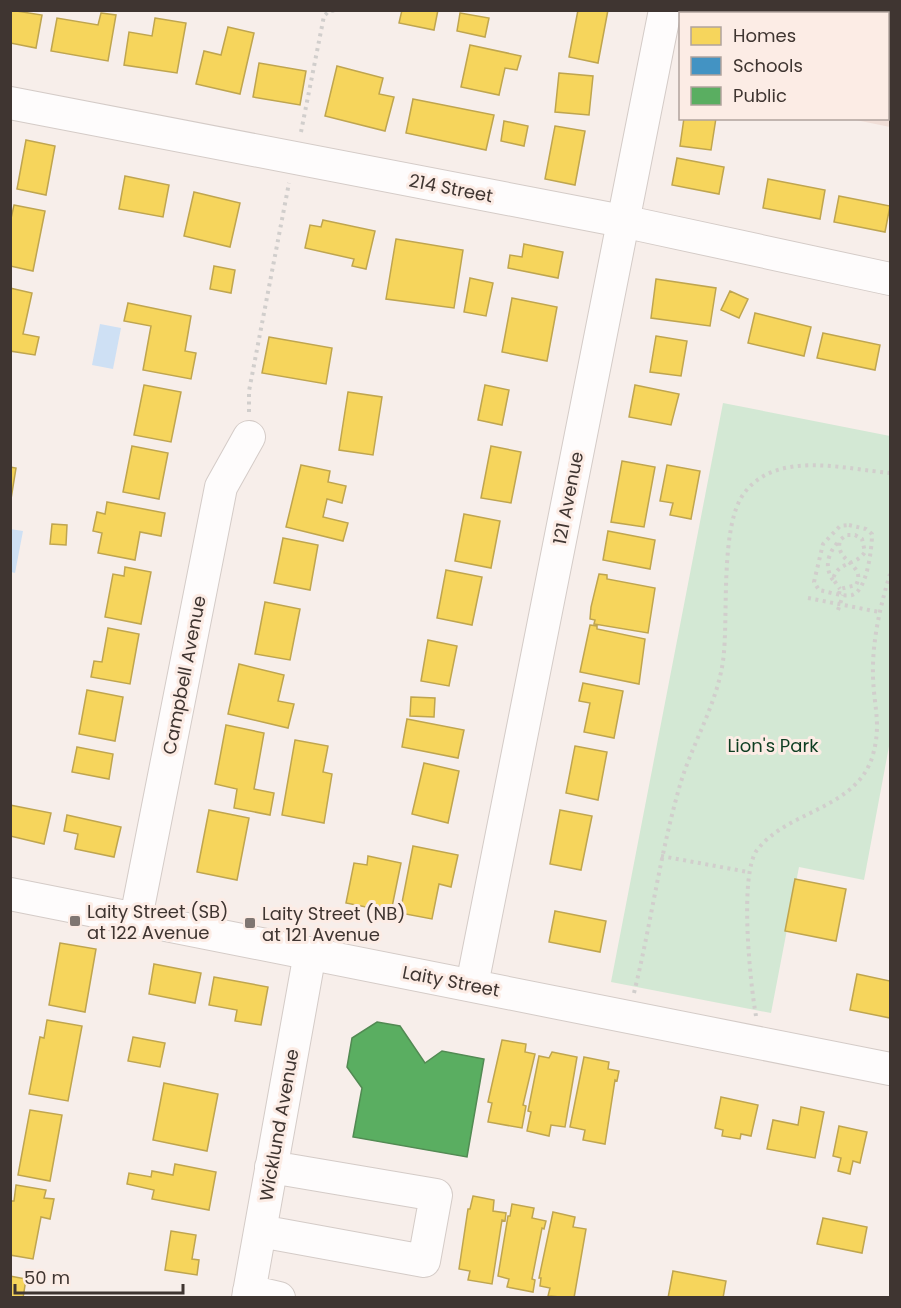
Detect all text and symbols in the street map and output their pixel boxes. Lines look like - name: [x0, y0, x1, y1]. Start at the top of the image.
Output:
- legend: [679, 12, 889, 120]
- text: Homes: [733, 23, 796, 48]
- text: Schools: [733, 53, 803, 78]
- text: Public: [733, 83, 787, 108]
- street label: 214 Street: [407, 168, 495, 208]
- street label: 121 Avenue: [547, 449, 589, 547]
- street label: Campbell Avenue: [156, 593, 212, 757]
- park label: Lion's Park: [728, 733, 819, 758]
- place label: Laity Street (SB) at 122 Avenue: [87, 899, 228, 945]
- place label: Laity Street (NB) at 121 Avenue: [262, 901, 405, 947]
- marker: Laity Street (SB) at 122 Avenue: [68, 914, 82, 928]
- marker: Laity Street (NB) at 121 Avenue: [243, 916, 257, 930]
- street label: Laity Street: [400, 959, 502, 1003]
- street label: Wicklund Avenue: [253, 1047, 305, 1203]
- scale bar: [15, 1257, 183, 1295]
- text: 50 m: [24, 1265, 70, 1290]

